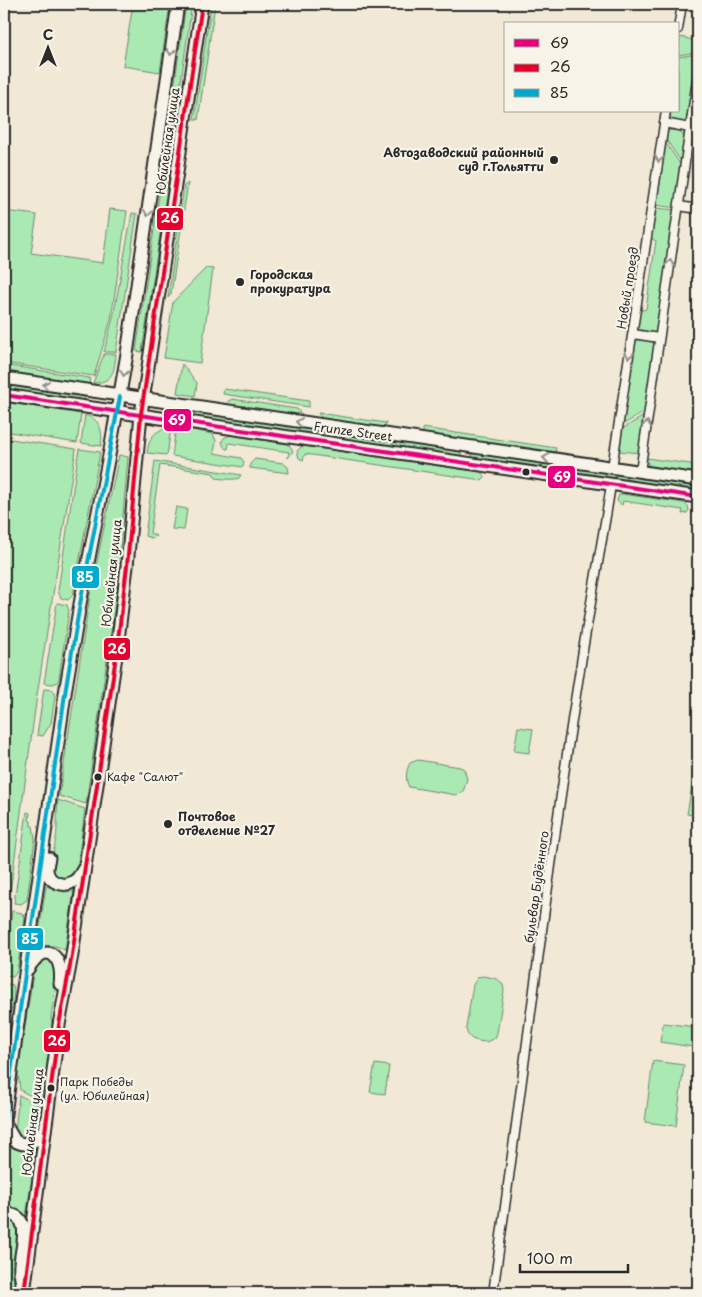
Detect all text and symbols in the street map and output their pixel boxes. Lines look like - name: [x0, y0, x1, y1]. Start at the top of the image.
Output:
- north arrow: [22, 22, 72, 72]
- legend: [504, 22, 680, 112]
- text: С: [43, 24, 53, 45]
- text: 69: [550, 30, 569, 53]
- one-way arrow: [167, 48, 177, 56]
- text: 26: [550, 54, 571, 77]
- text: 85: [550, 80, 568, 103]
- street label: Юбилейная улица: [151, 86, 183, 195]
- place label: Автозаводский районный суд г.Тольятти: [383, 143, 544, 175]
- marker: Автозаводский районный суд г.Тольятти: [548, 154, 560, 166]
- one-way arrow: [654, 156, 665, 164]
- line badge: 26: [156, 207, 184, 231]
- text: 26: [161, 207, 179, 228]
- one-way arrow: [143, 208, 153, 217]
- street label: Новый проезд: [612, 245, 642, 330]
- one-way arrow: [665, 258, 675, 267]
- place label: Городская прокуратура: [250, 265, 331, 297]
- marker: Городская прокуратура: [234, 276, 246, 288]
- one-way arrow: [625, 350, 635, 359]
- one-way arrow: [119, 369, 129, 378]
- one-way arrow: [42, 380, 50, 390]
- line badge: 69: [163, 408, 192, 432]
- text: 69: [168, 409, 186, 430]
- one-way arrow: [294, 417, 302, 428]
- street label: Frunze Street: [313, 417, 394, 445]
- one-way arrow: [641, 419, 651, 428]
- one-way arrow: [542, 454, 550, 464]
- line badge: 69: [547, 465, 576, 489]
- text: 69: [553, 466, 571, 487]
- unlabelled marker: [521, 467, 531, 477]
- street label: Юбилейная улица: [96, 518, 126, 627]
- line badge: 85: [71, 565, 100, 589]
- text: 85: [76, 566, 94, 587]
- line badge: 26: [103, 637, 131, 661]
- text: 26: [108, 638, 126, 659]
- place label: Кафе "Салют": [107, 768, 183, 785]
- marker: Кафе "Салют": [93, 772, 103, 782]
- place label: Почтовое отделение №27: [178, 807, 275, 839]
- marker: Почтовое отделение №27: [162, 818, 174, 830]
- street label: бульвар Будённого: [519, 829, 553, 944]
- line badge: 85: [16, 927, 44, 951]
- text: 85: [21, 928, 39, 949]
- line badge: 26: [43, 1029, 71, 1053]
- text: 26: [48, 1030, 66, 1051]
- street label: Юбилейная улица: [17, 1067, 48, 1176]
- place label: Парк Победы (ул. Юбилейная): [60, 1073, 150, 1104]
- marker: Парк Победы (ул. Юбилейная): [46, 1083, 56, 1093]
- scale bar: [520, 1242, 627, 1274]
- text: 100 m: [527, 1246, 573, 1269]

